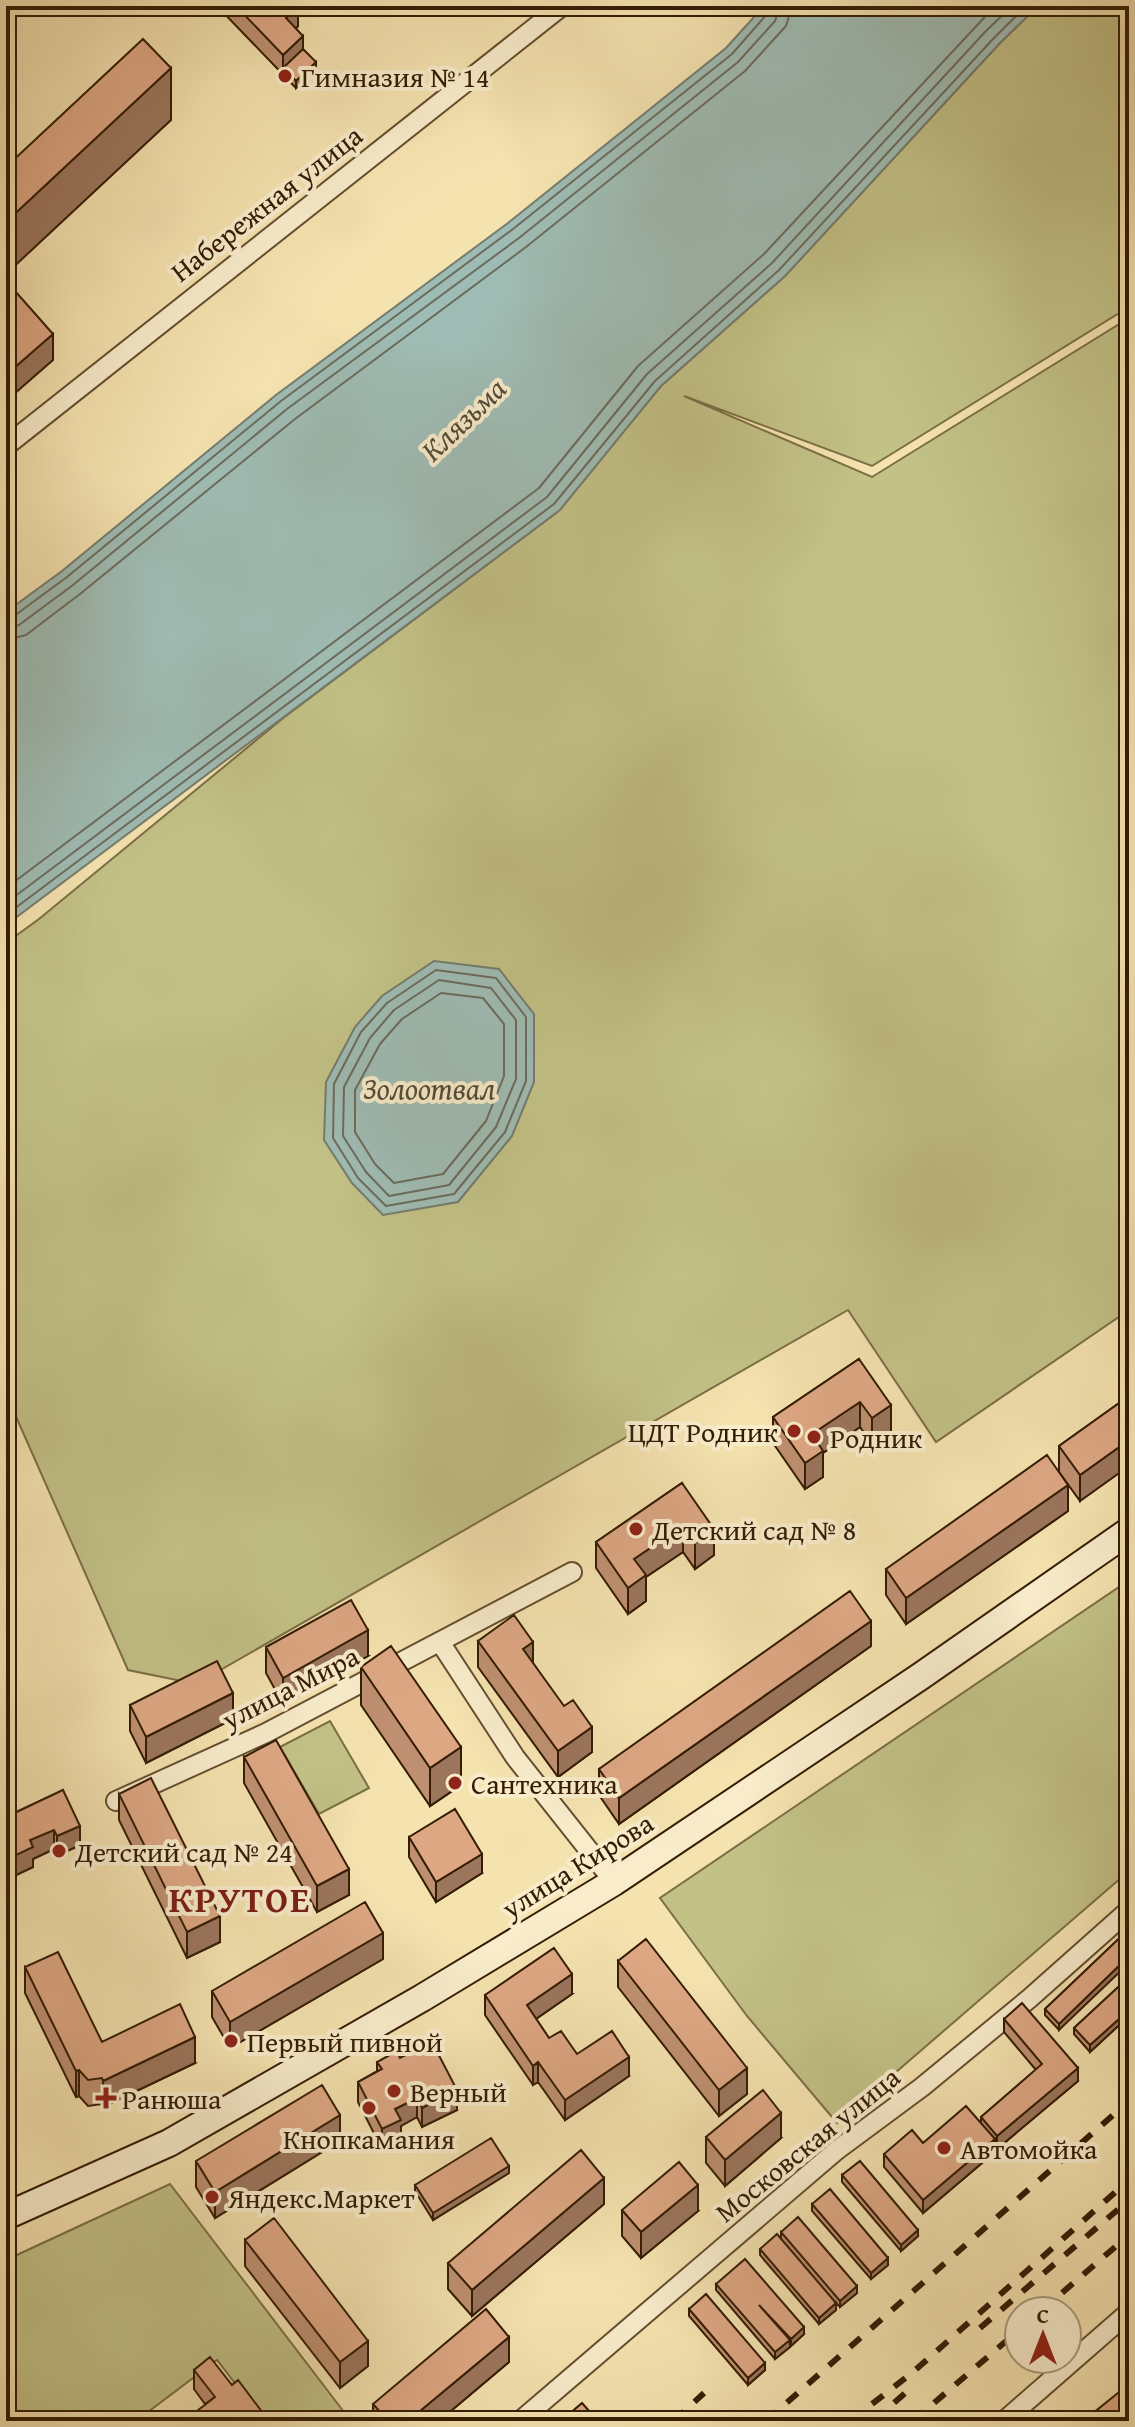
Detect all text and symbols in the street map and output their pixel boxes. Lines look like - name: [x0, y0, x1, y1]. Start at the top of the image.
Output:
- place label: Гимназия № 14: [301, 56, 490, 97]
- marker: Гимназия № 14: [276, 67, 294, 85]
- street label: Набережная улица: [161, 115, 371, 291]
- water label: Клязьма: [410, 367, 516, 471]
- water label: Золоотвал: [363, 1066, 496, 1110]
- place label: ЦДТ Родник: [628, 1411, 778, 1452]
- place label: Родник: [830, 1417, 922, 1458]
- marker: ЦДТ Родник: [785, 1422, 803, 1440]
- marker: Родник: [805, 1428, 823, 1446]
- place label: Детский сад № 8: [651, 1509, 856, 1550]
- marker: Детский сад № 8: [627, 1520, 645, 1538]
- street label: улица Мира: [213, 1635, 366, 1740]
- place label: Сантехника: [471, 1763, 618, 1804]
- marker: Сантехника: [446, 1774, 464, 1792]
- street label: улица Кирова: [492, 1802, 661, 1928]
- place label: Детский сад № 24: [74, 1831, 293, 1872]
- marker: Детский сад № 24: [50, 1842, 68, 1860]
- district label: КРУТОЕ: [169, 1872, 311, 1925]
- place label: Первый пивной: [247, 2021, 443, 2062]
- marker: Первый пивной: [222, 2032, 240, 2050]
- street label: Московская улица: [706, 2056, 909, 2232]
- place label: Верный: [410, 2071, 507, 2112]
- place label: Ранюша: [122, 2078, 222, 2119]
- marker: Верный: [385, 2082, 403, 2100]
- marker: Ранюша: [97, 2089, 115, 2107]
- marker: Кнопкамания: [360, 2099, 378, 2117]
- place label: Кнопкамания: [283, 2118, 455, 2159]
- place label: Автомойка: [960, 2128, 1098, 2169]
- marker: Автомойка: [935, 2139, 953, 2157]
- place label: Яндекс.Маркет: [227, 2177, 415, 2218]
- marker: Яндекс.Маркет: [203, 2188, 221, 2206]
- north arrow: [1003, 2295, 1083, 2375]
- text: С: [1037, 2299, 1049, 2331]

